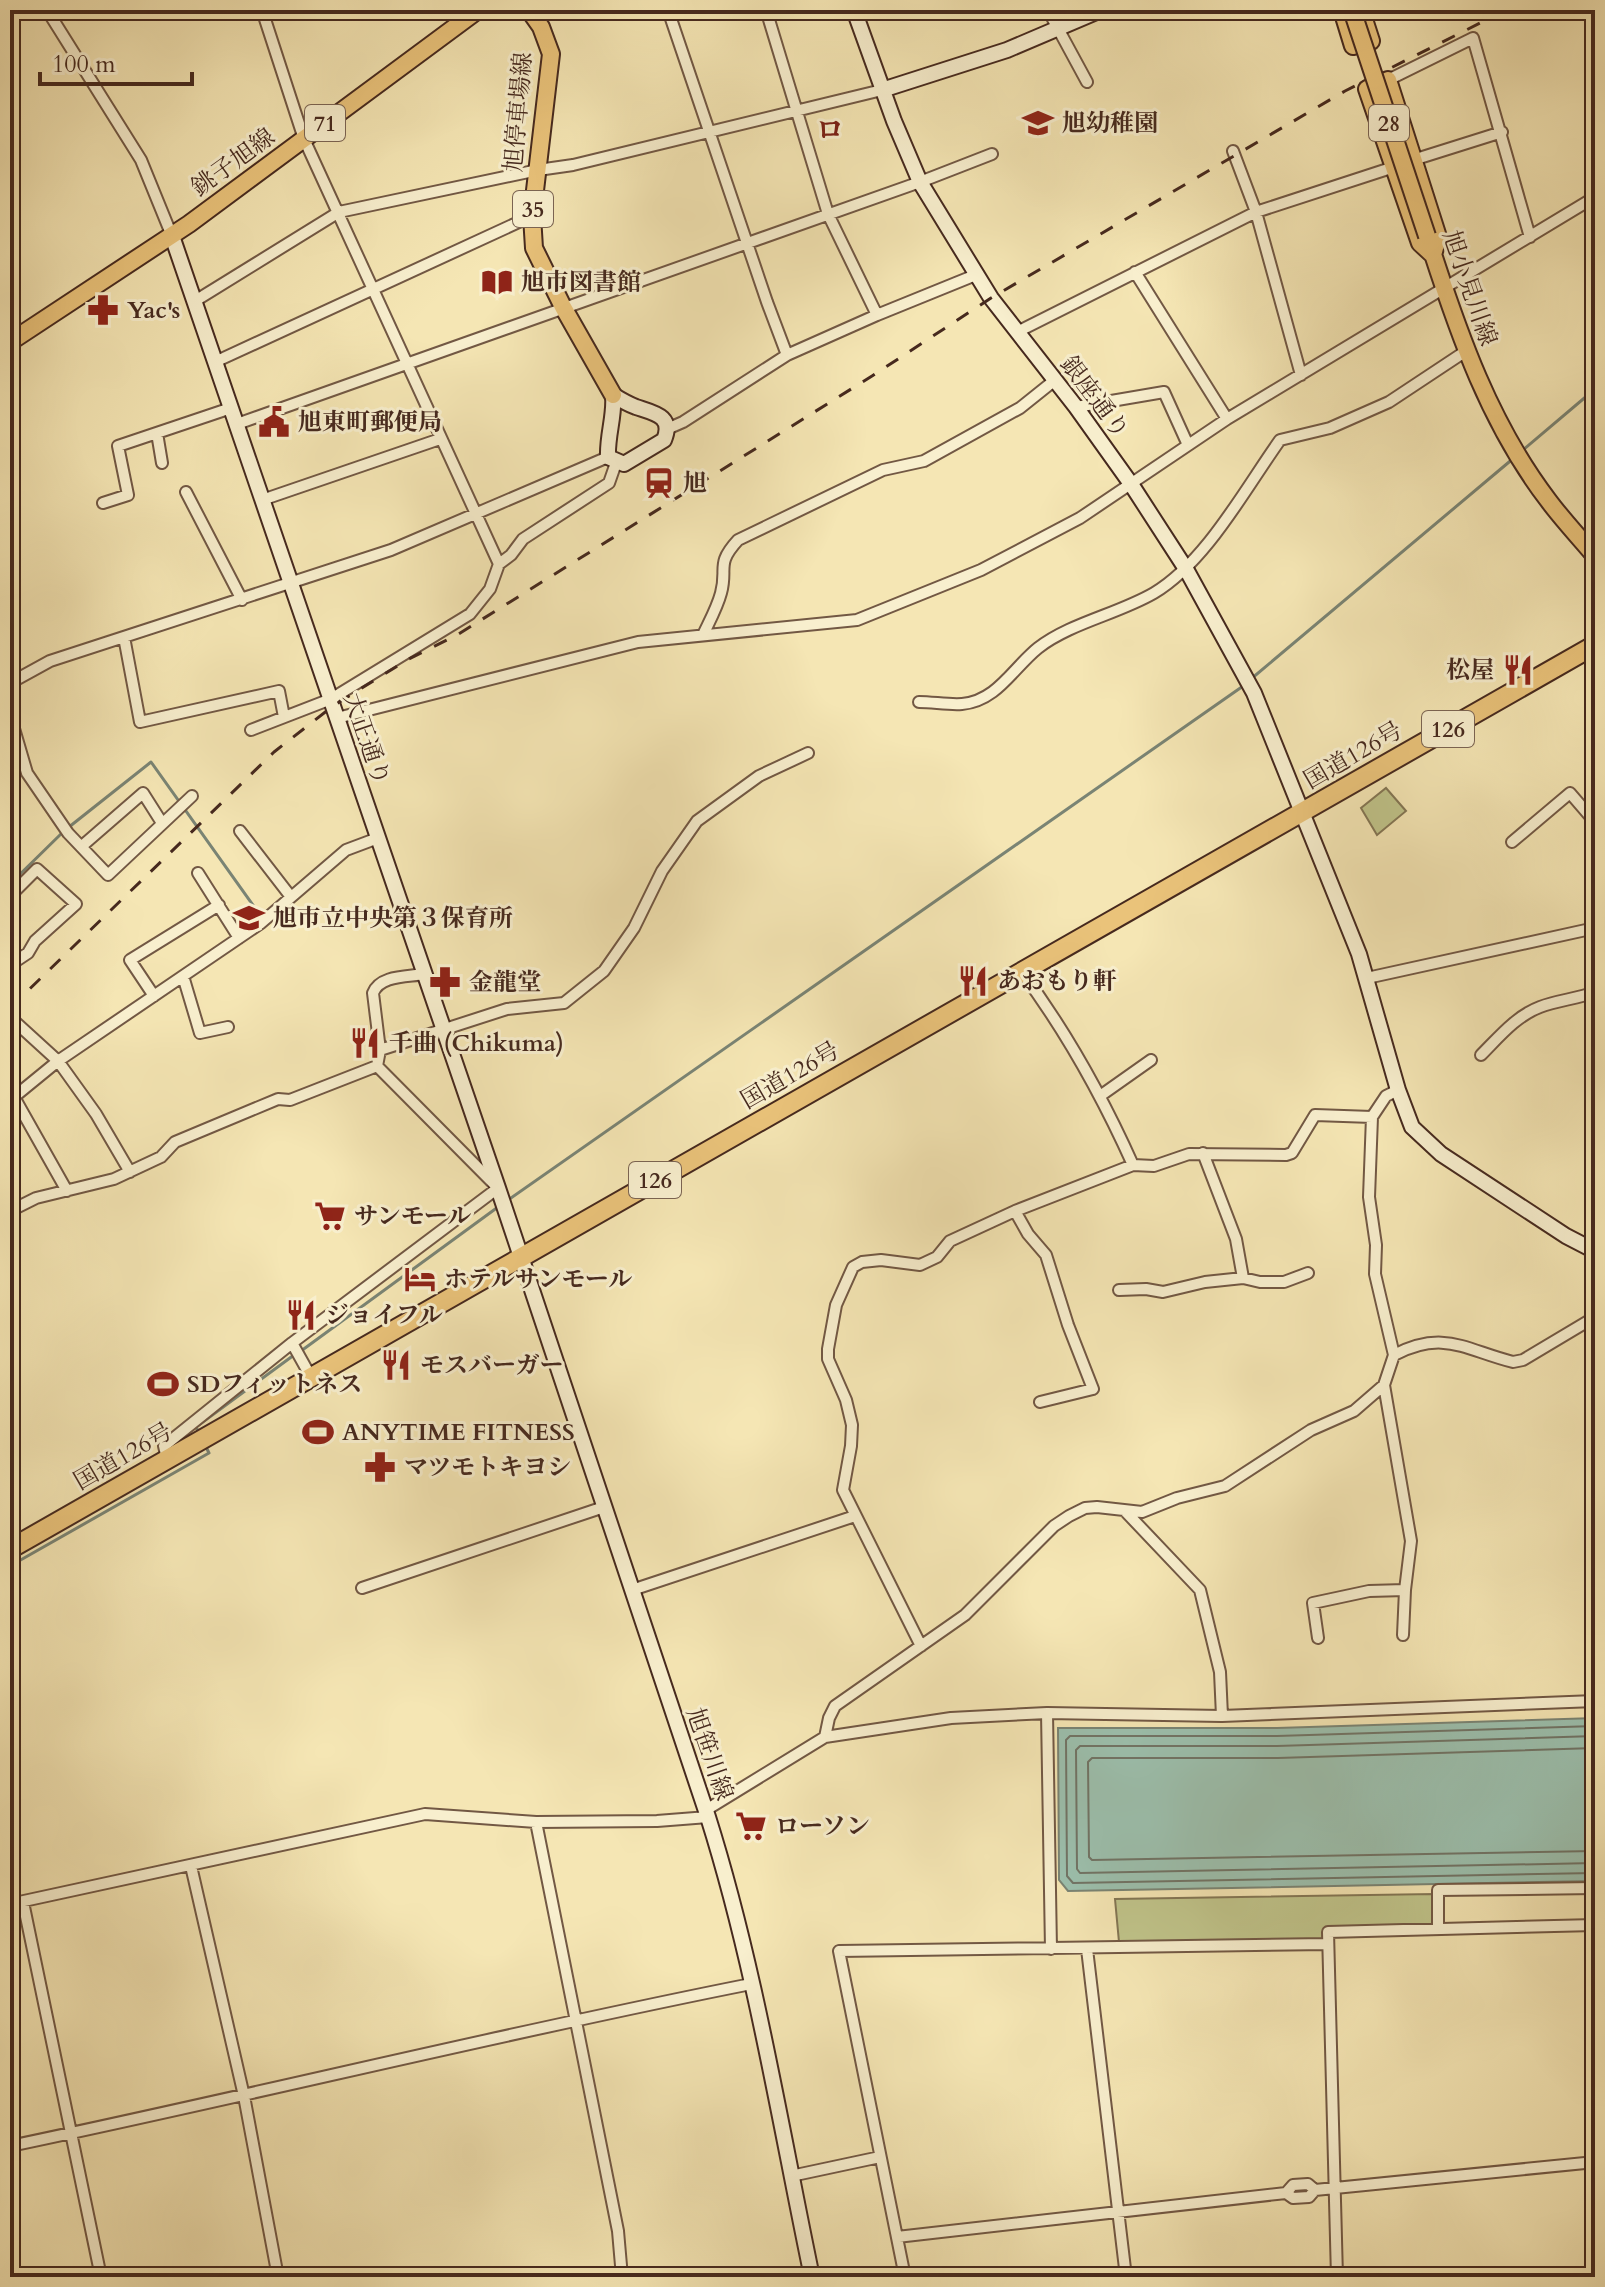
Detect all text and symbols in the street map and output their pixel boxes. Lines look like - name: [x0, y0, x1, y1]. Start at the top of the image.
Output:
- scale bar: [40, 36, 192, 86]
- text: 100 m: [52, 48, 116, 81]
- street label: 旭停車場線: [497, 51, 540, 173]
- road number: 71: [305, 105, 345, 141]
- road number: 28: [1369, 105, 1409, 141]
- school or university icon: 旭幼稚園: [1021, 106, 1055, 140]
- place label: 旭幼稚園: [1062, 107, 1158, 140]
- district label: ロ: [816, 111, 844, 149]
- street label: 銚子旭線: [185, 121, 282, 204]
- road number: 35: [513, 191, 553, 227]
- street label: 旭小見川線: [1434, 226, 1505, 350]
- library icon: 旭市図書館: [480, 265, 514, 299]
- place label: 旭市図書館: [521, 266, 641, 299]
- pharmacy icon: Yac's: [86, 293, 120, 327]
- place label: Yac's: [127, 294, 180, 327]
- street label: 銀座通り: [1053, 349, 1137, 446]
- public building icon: 旭東町郵便局: [257, 405, 291, 439]
- place label: 旭東町郵便局: [298, 406, 442, 439]
- station icon: 旭: [642, 466, 676, 500]
- place label: 旭: [683, 467, 707, 500]
- restaurant icon: 松屋: [1501, 653, 1535, 687]
- place label: 松屋: [1446, 654, 1494, 687]
- street label: 大正通り: [335, 688, 398, 790]
- road number: 126: [1422, 711, 1474, 747]
- street label: 国道126号: [1298, 714, 1409, 797]
- school or university icon: 旭市立中央第３保育所: [232, 901, 266, 935]
- place label: 旭市立中央第３保育所: [273, 902, 513, 935]
- restaurant icon: あおもり軒: [956, 964, 990, 998]
- pharmacy icon: 金龍堂: [428, 965, 462, 999]
- place label: あおもり軒: [997, 965, 1117, 998]
- place label: 金龍堂: [469, 966, 541, 999]
- restaurant icon: 千曲 (Chikuma): [348, 1026, 382, 1060]
- place label: 千曲 (Chikuma): [389, 1027, 564, 1060]
- street label: 国道126号: [735, 1034, 846, 1117]
- road number: 126: [629, 1162, 681, 1198]
- supermarket icon: サンモール: [313, 1199, 347, 1233]
- place label: サンモール: [354, 1200, 471, 1233]
- hotel icon: ホテルサンモール: [403, 1262, 437, 1296]
- place label: ホテルサンモール: [444, 1263, 632, 1296]
- restaurant icon: ジョイフル: [284, 1298, 318, 1332]
- place label: ジョイフル: [325, 1299, 443, 1332]
- restaurant icon: モスバーガー: [379, 1348, 413, 1382]
- place label: モスバーガー: [420, 1349, 564, 1382]
- sports icon: SDフィットネス: [146, 1367, 180, 1401]
- place label: SDフィットネス: [187, 1368, 362, 1401]
- street label: 国道126号: [68, 1415, 179, 1498]
- sports icon: ANYTIME FITNESS: [301, 1415, 335, 1449]
- place label: ANYTIME FITNESS: [342, 1416, 575, 1449]
- pharmacy icon: マツモトキヨシ: [363, 1450, 397, 1484]
- place label: マツモトキヨシ: [404, 1451, 571, 1484]
- street label: 旭笹川線: [678, 1703, 741, 1805]
- supermarket icon: ローソン: [734, 1809, 768, 1843]
- place label: ローソン: [775, 1810, 870, 1843]

